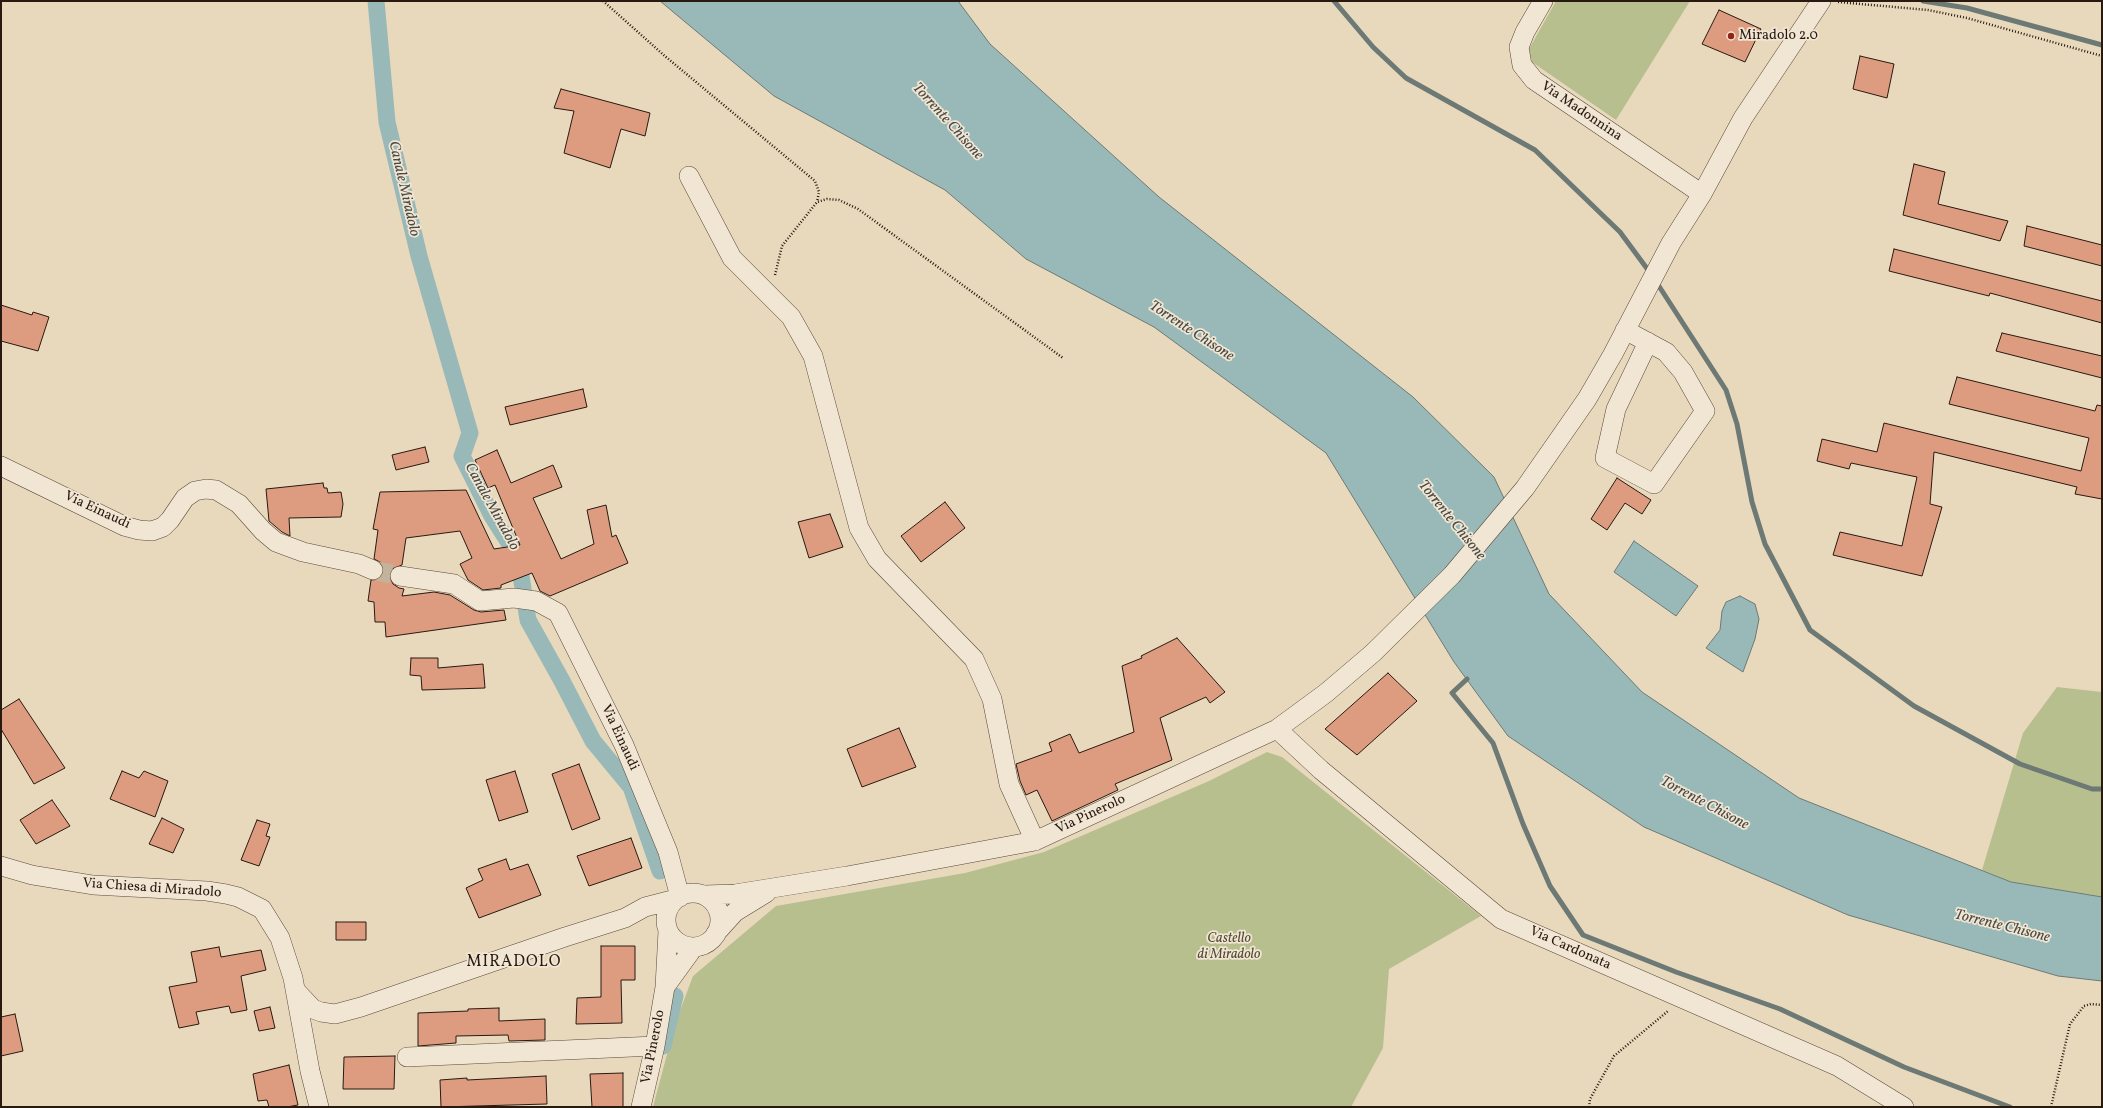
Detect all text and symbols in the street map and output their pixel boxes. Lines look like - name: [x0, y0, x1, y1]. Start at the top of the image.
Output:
- place label: Miradolo 2.0: [1739, 28, 1818, 44]
- marker: Miradolo 2.0: [1726, 31, 1736, 41]
- street label: Via Madonnina: [1537, 79, 1625, 145]
- water label: Torrente Chisone: [908, 80, 986, 164]
- water label: Canale Miradolo: [383, 140, 423, 238]
- water label: Torrente Chisone: [1145, 298, 1237, 366]
- water label: Canale Miradolo: [460, 460, 522, 554]
- water label: Torrente Chisone: [1413, 477, 1489, 565]
- street label: Via Einaudi: [61, 488, 133, 534]
- street label: Via Einaudi: [596, 702, 642, 774]
- water label: Torrente Chisone: [1657, 773, 1751, 835]
- street label: Via Pinerolo: [1053, 792, 1129, 838]
- street label: Via Chiesa di Miradolo: [82, 876, 222, 902]
- water label: Torrente Chisone: [1953, 906, 2051, 948]
- street label: Via Cardonata: [1527, 924, 1613, 974]
- park label: Castello di Miradolo: [1198, 931, 1260, 964]
- district label: MIRADOLO: [467, 953, 561, 973]
- street label: Via Pinerolo: [639, 1009, 669, 1085]

